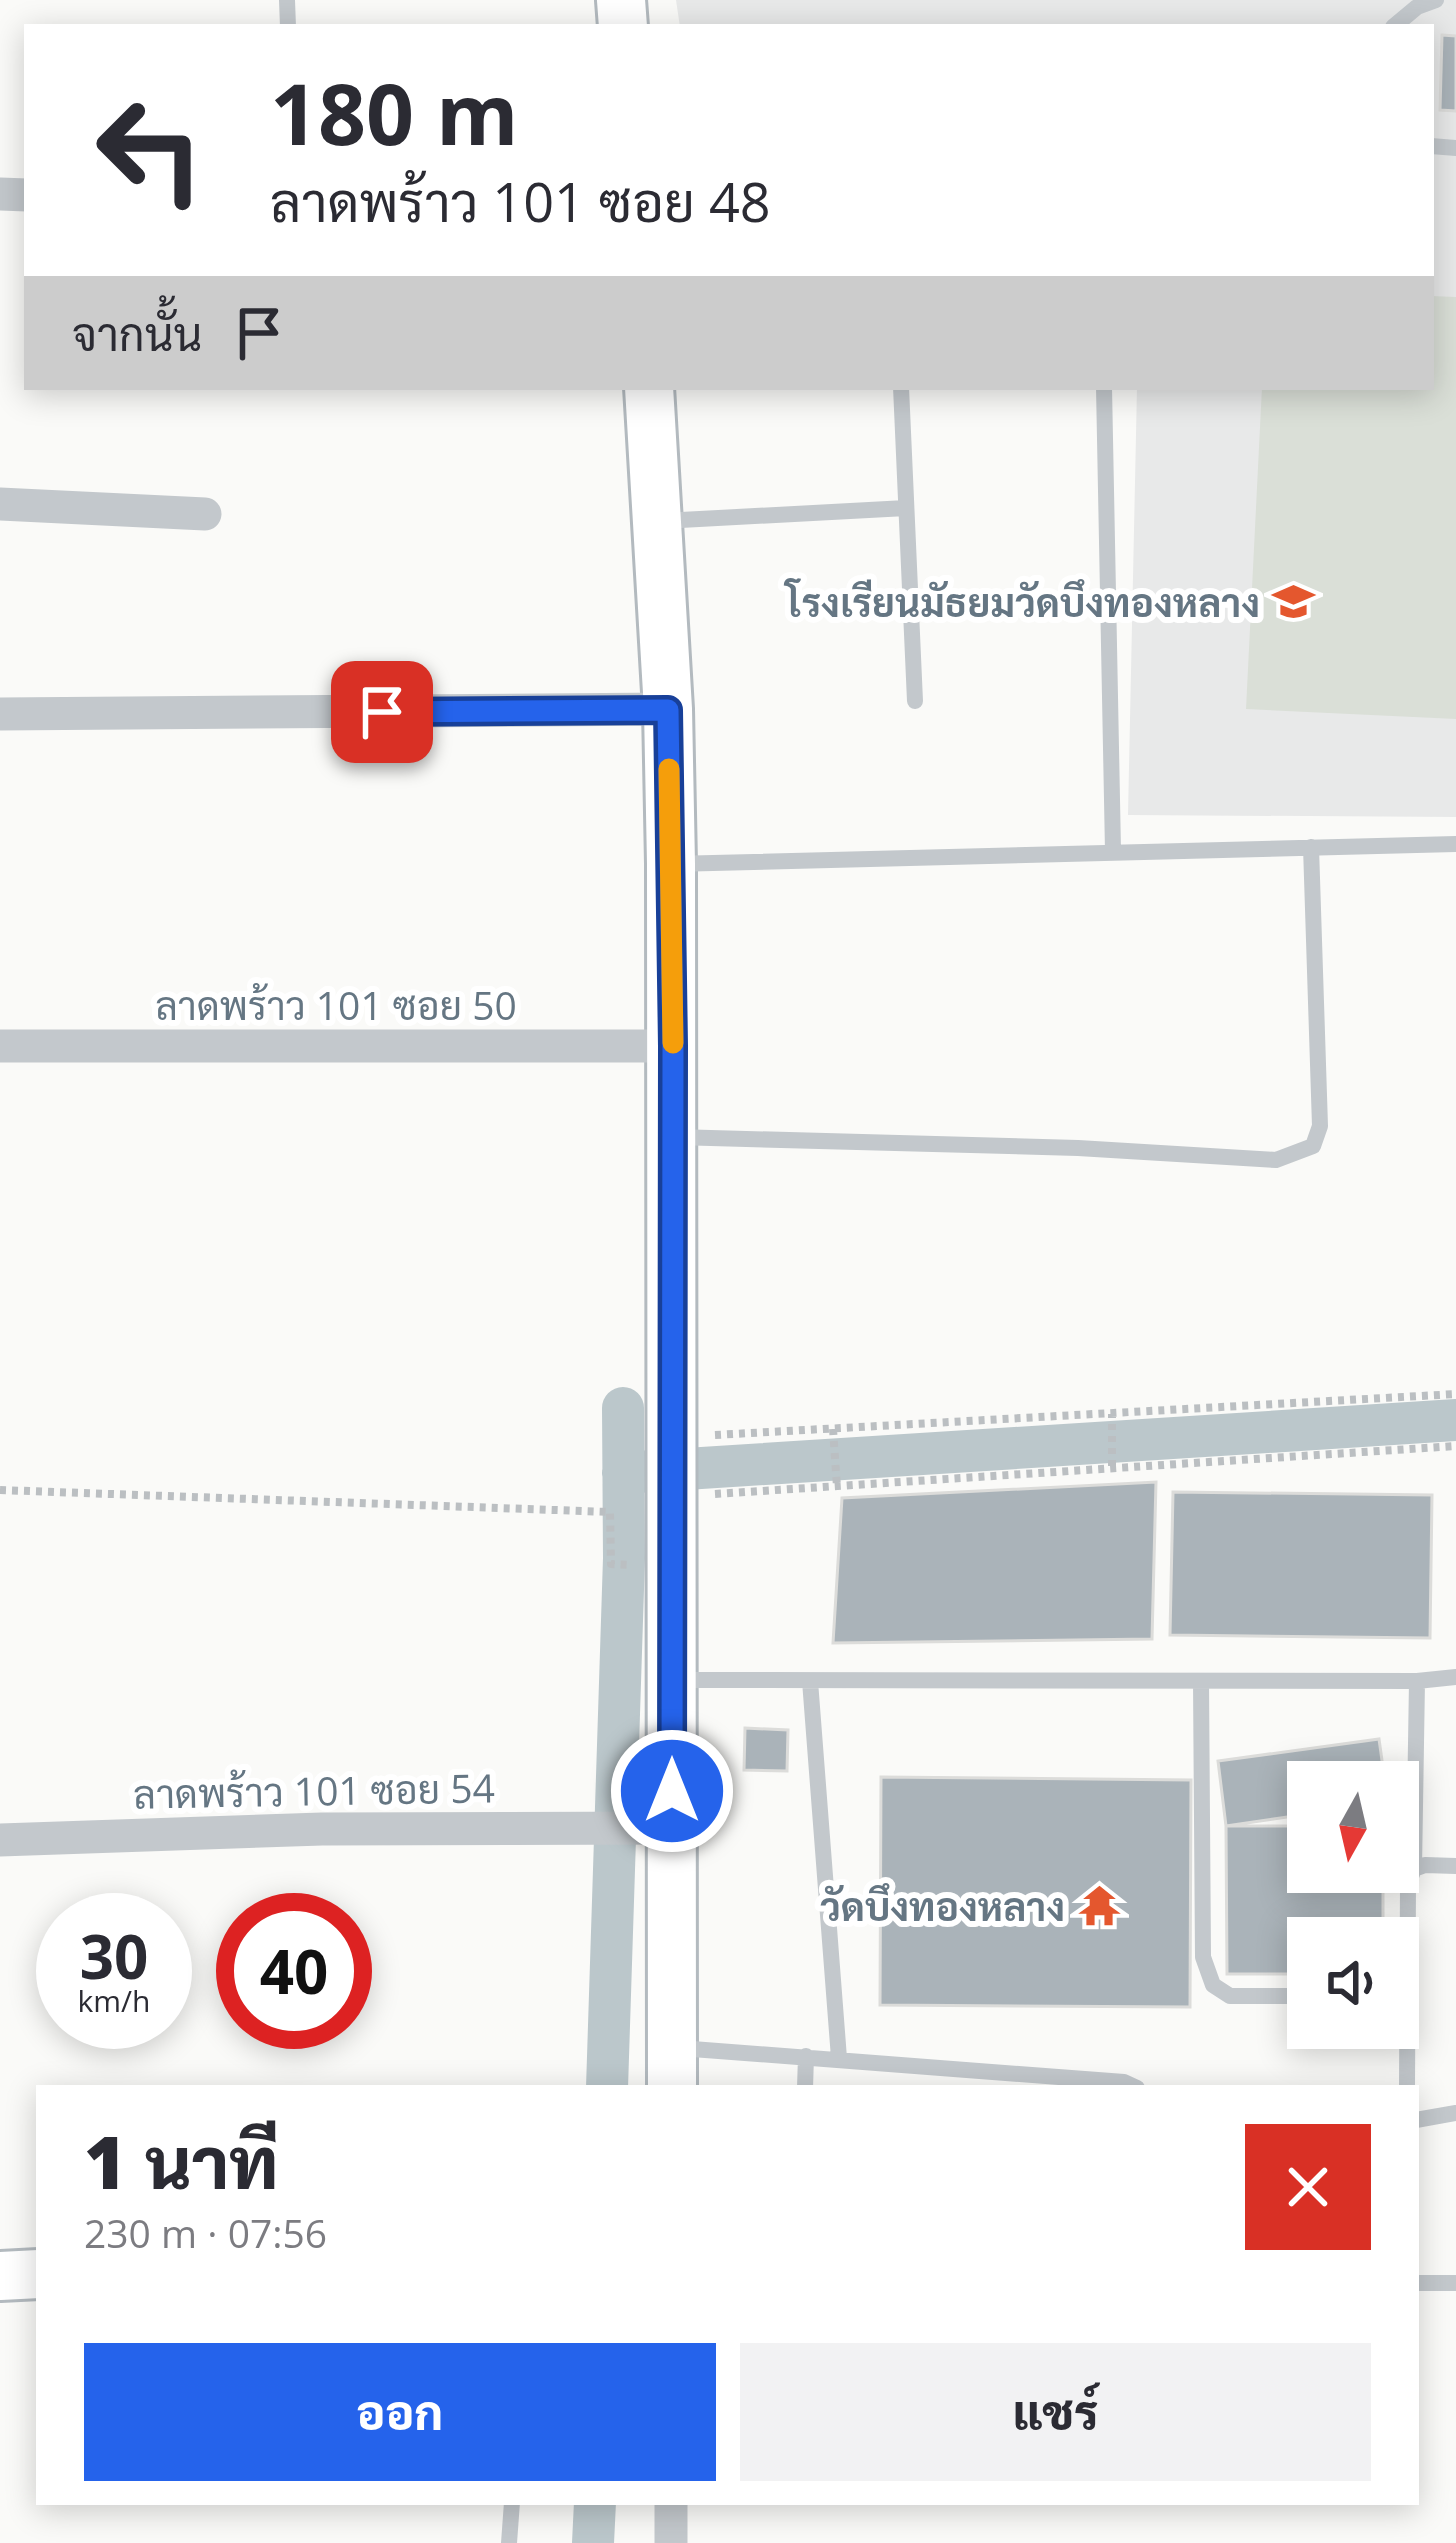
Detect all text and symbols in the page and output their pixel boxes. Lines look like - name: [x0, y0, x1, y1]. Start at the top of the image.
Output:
- text: 180 m: [270, 55, 518, 170]
- icon: left: [72, 72, 228, 228]
- text: ลาดพร้าว 101 ซอย 48: [270, 164, 771, 238]
- icon: arrive: [226, 300, 292, 366]
- text: จากนั้น: [72, 303, 202, 364]
- place label: โรงเรียนมัธยมวัดบึงทองหลาง: [784, 575, 1260, 628]
- school or university icon: โรงเรียนมัธยมวัดบึงทองหลาง: [1271, 578, 1317, 624]
- pin: [331, 661, 433, 763]
- icon: arrive: [349, 679, 415, 745]
- street label: ลาดพร้าว 101 ซอย 50: [155, 978, 517, 1031]
- position arrow: [609, 1728, 735, 1854]
- street label: ลาดพร้าว 101 ซอย 54: [133, 1760, 495, 1820]
- north arrow: [1287, 1761, 1419, 1893]
- map controls: [1287, 1761, 1419, 2049]
- place label: วัดบึงทองหลาง: [820, 1879, 1065, 1932]
- temple icon: วัดบึงทองหลาง: [1076, 1882, 1122, 1928]
- speed limit sign: 40: [216, 1893, 372, 2049]
- text: 30: [80, 1915, 148, 1997]
- button: sound: [1287, 1917, 1419, 2049]
- text: km/h: [78, 1980, 150, 2021]
- text: 1 นาที: [84, 2112, 279, 2210]
- button: close: [1245, 2124, 1371, 2250]
- text: 230 m · 07:56: [84, 2206, 327, 2259]
- button: ออก: [84, 2343, 716, 2481]
- button: แชร์: [740, 2343, 1371, 2481]

